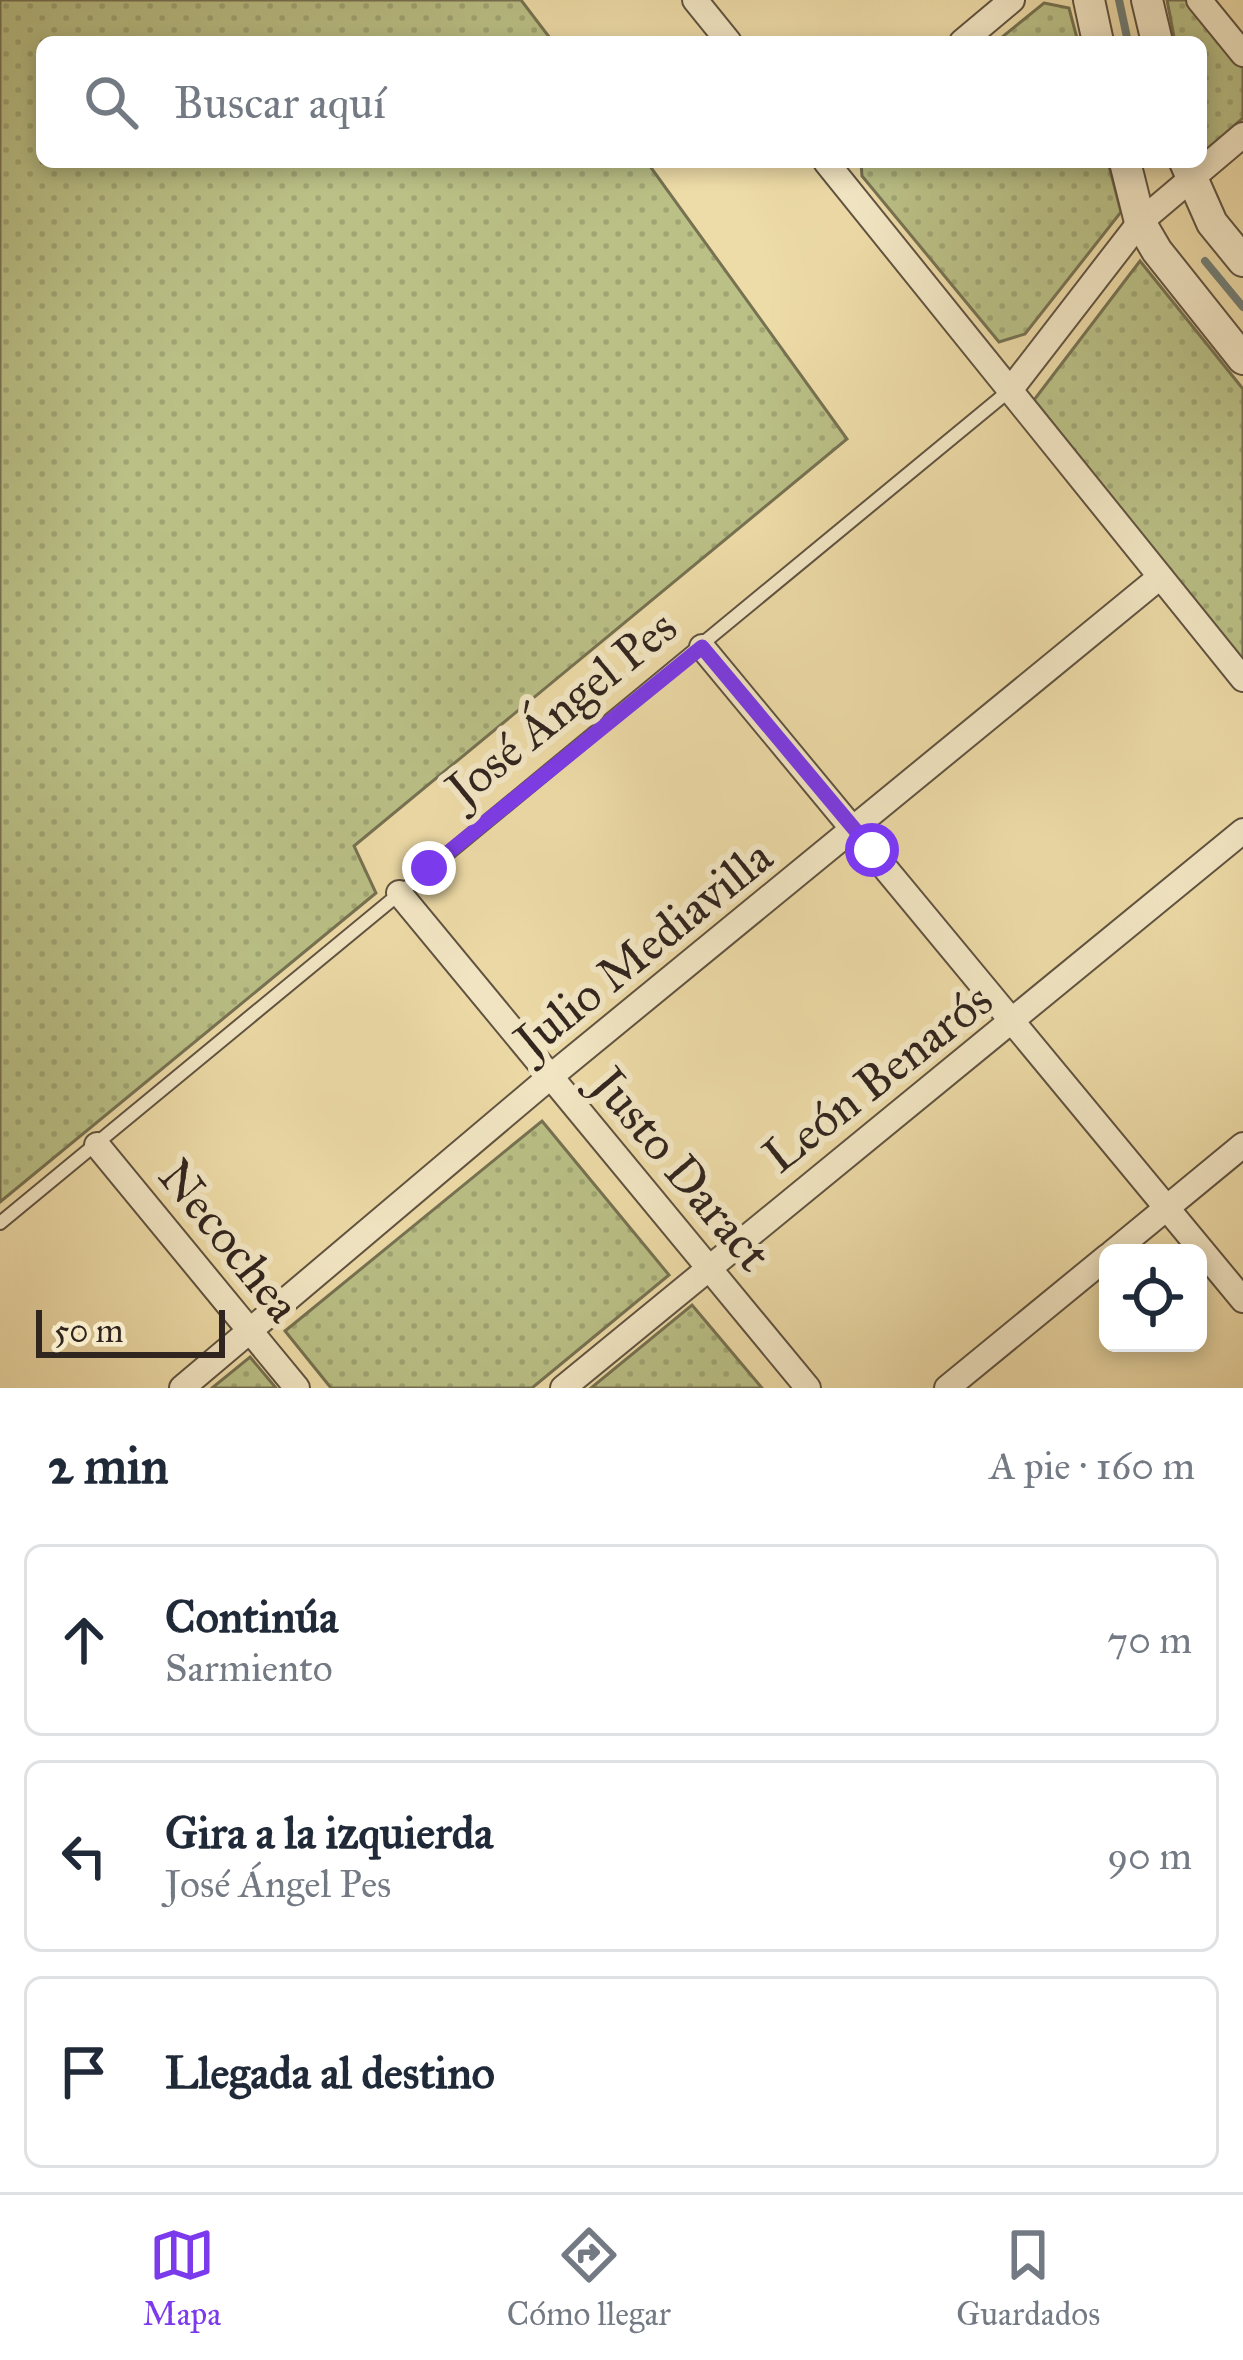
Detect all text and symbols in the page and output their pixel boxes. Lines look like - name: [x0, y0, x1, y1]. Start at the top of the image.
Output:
- search box: [36, 36, 1207, 168]
- icon: search: [78, 69, 144, 135]
- text: Buscar aquí: [174, 75, 386, 130]
- street label: José Ángel Pes: [431, 597, 688, 821]
- route start: [845, 823, 899, 877]
- street label: Julio Mediavilla: [499, 826, 784, 1073]
- route end: [402, 841, 456, 895]
- street label: León Benarós: [751, 970, 1003, 1185]
- street label: Justo Daract: [576, 1052, 784, 1283]
- street label: Necochea: [146, 1147, 313, 1334]
- map controls: [1099, 1244, 1207, 1352]
- button: locate: [1099, 1244, 1207, 1352]
- scale bar: [36, 1304, 225, 1357]
- text: 50 m: [54, 1311, 123, 1351]
- text: 2 min: [48, 1435, 169, 1497]
- text: A pie · 160 m: [990, 1442, 1195, 1490]
- text: Continúa: [165, 1589, 338, 1644]
- icon: ahead: [51, 1607, 117, 1673]
- text: 70 m: [1107, 1616, 1192, 1664]
- text: Sarmiento: [165, 1644, 333, 1692]
- text: Gira a la izquierda: [165, 1805, 493, 1860]
- icon: left: [51, 1823, 117, 1889]
- text: 90 m: [1107, 1832, 1192, 1880]
- text: José Ángel Pes: [165, 1860, 391, 1908]
- icon: arrive: [51, 2039, 117, 2105]
- text: Llegada al destino: [165, 2045, 495, 2100]
- tab: Mapa: [143, 2222, 221, 2334]
- tab: Cómo llegar: [507, 2222, 671, 2334]
- tab: Guardados: [956, 2222, 1100, 2334]

